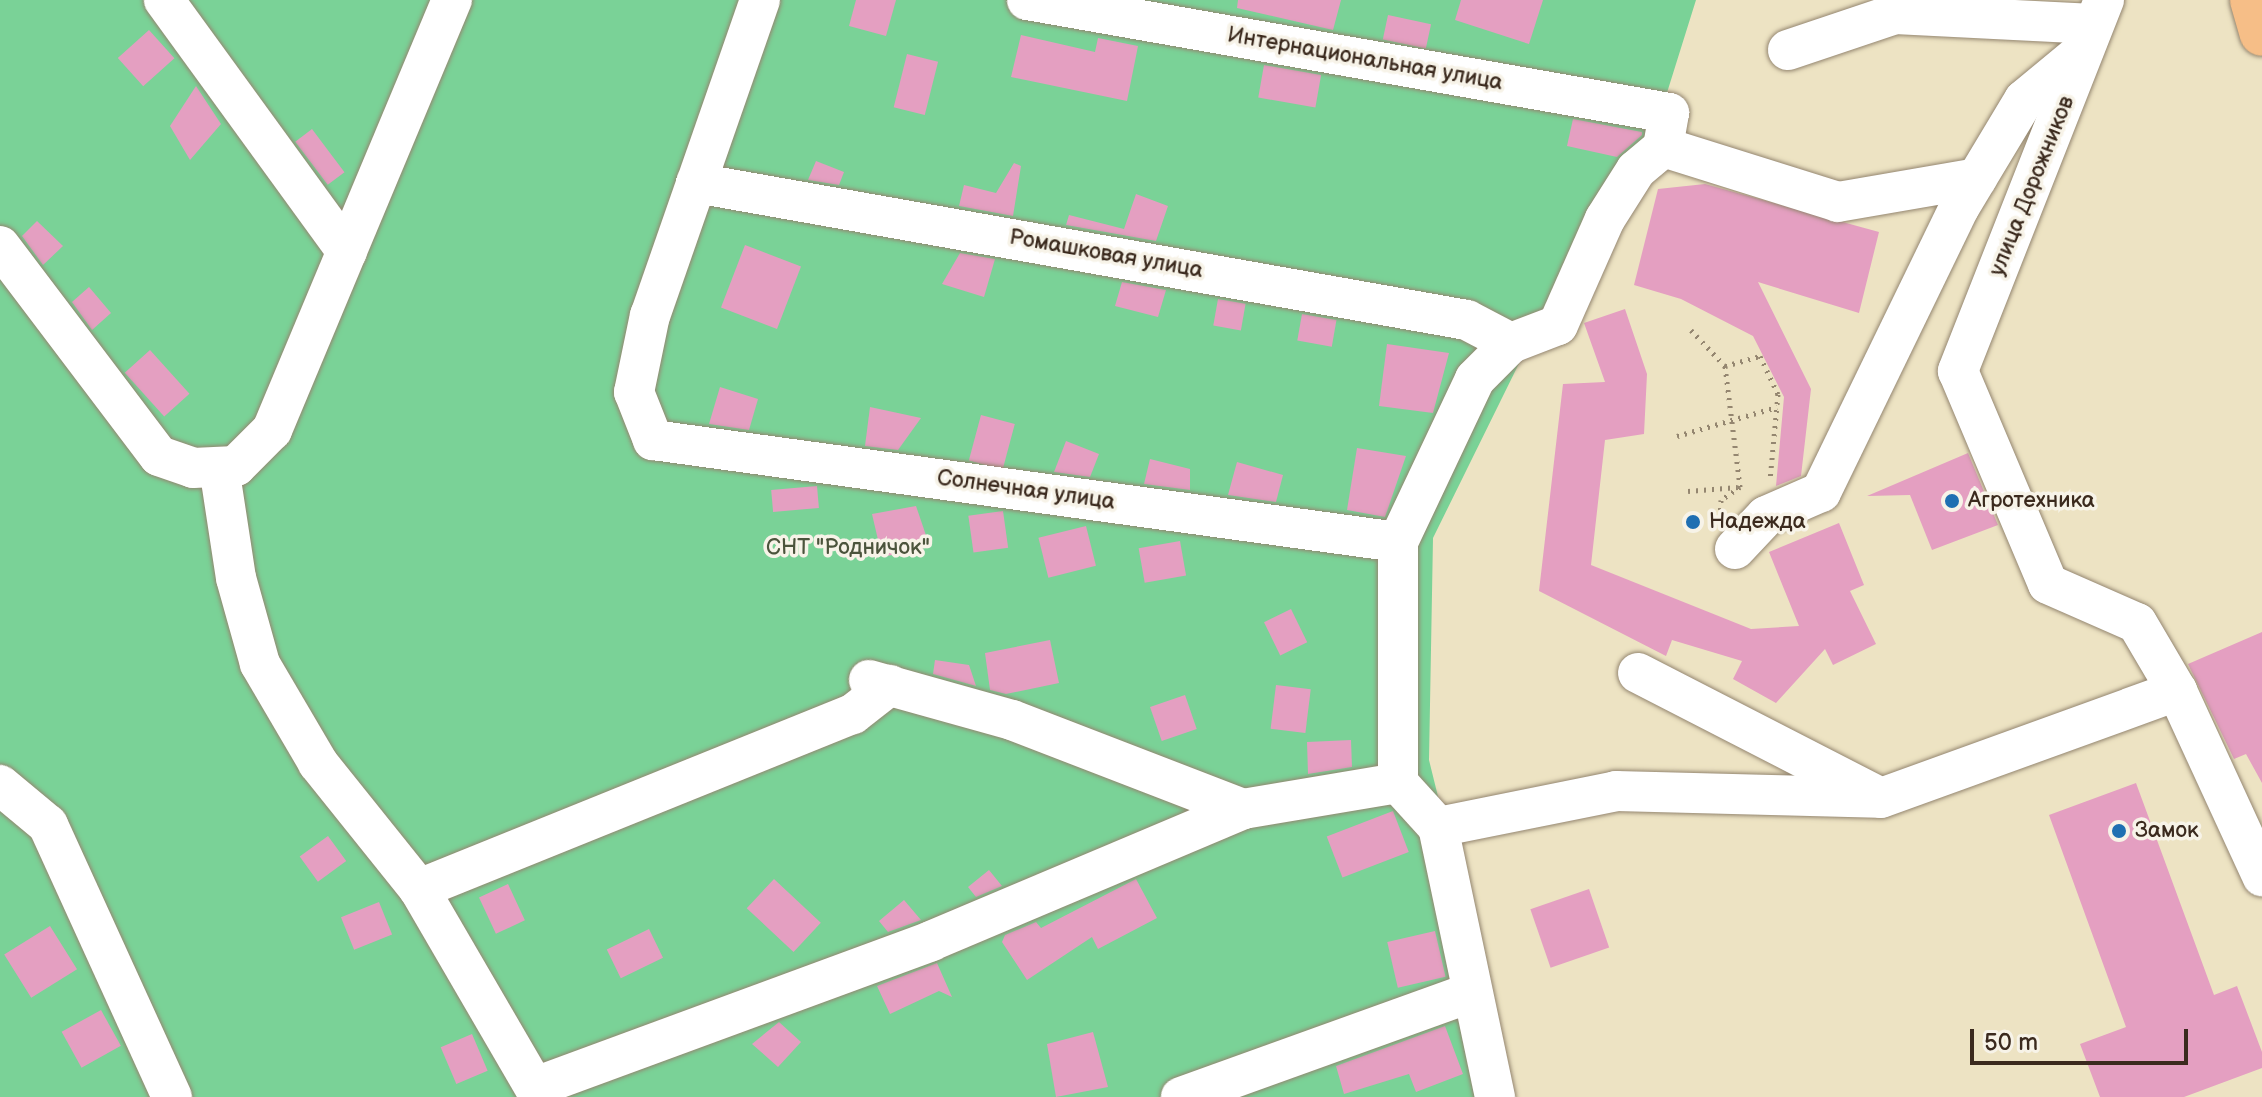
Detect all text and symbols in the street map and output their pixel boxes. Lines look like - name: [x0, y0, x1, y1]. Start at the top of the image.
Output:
- street label: Интернациональная улица: [1225, 22, 1505, 96]
- street label: улица Дорожников: [1984, 92, 2080, 280]
- street label: Ромашковая улица: [1007, 224, 1205, 284]
- street label: Солнечная улица: [935, 464, 1117, 516]
- place label: Агротехника: [1968, 488, 2095, 514]
- marker: Агротехника: [1943, 492, 1961, 510]
- place label: Надежда: [1709, 509, 1806, 535]
- marker: Надежда: [1684, 513, 1702, 531]
- park label: СНТ "Родничок": [766, 535, 930, 561]
- place label: Замок: [2135, 818, 2199, 844]
- marker: Замок: [2110, 822, 2128, 840]
- scale bar: [1974, 1013, 2192, 1063]
- text: 50 m: [1984, 1028, 2038, 1057]

